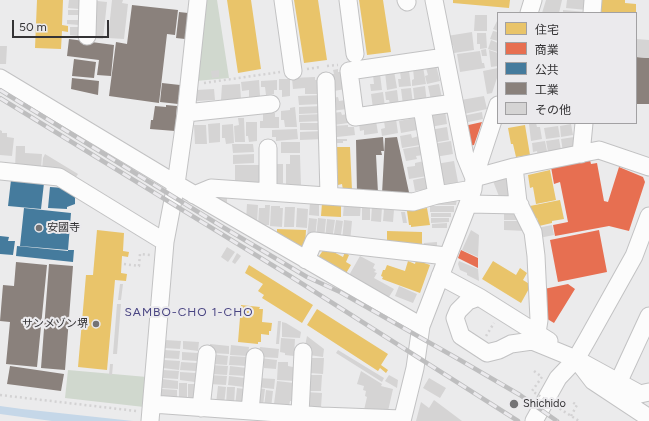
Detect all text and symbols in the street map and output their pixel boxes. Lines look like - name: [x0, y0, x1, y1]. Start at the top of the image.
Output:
- scale bar: [14, 12, 111, 38]
- legend: [497, 12, 637, 124]
- text: 50 m: [19, 20, 47, 34]
- text: 住宅: [535, 23, 559, 37]
- text: 商業: [535, 43, 559, 57]
- text: 公共: [535, 63, 559, 77]
- text: 工業: [535, 83, 559, 97]
- text: その他: [535, 103, 571, 117]
- place label: 安國寺: [47, 221, 80, 235]
- marker: 安國寺: [34, 223, 44, 233]
- district label: SAMBO-CHO 1-CHO: [124, 305, 254, 319]
- place label: サンメゾン堺: [22, 317, 88, 331]
- marker: サンメゾン堺: [91, 319, 101, 329]
- place label: Shichido: [523, 397, 566, 411]
- marker: Shichido: [508, 398, 520, 410]

